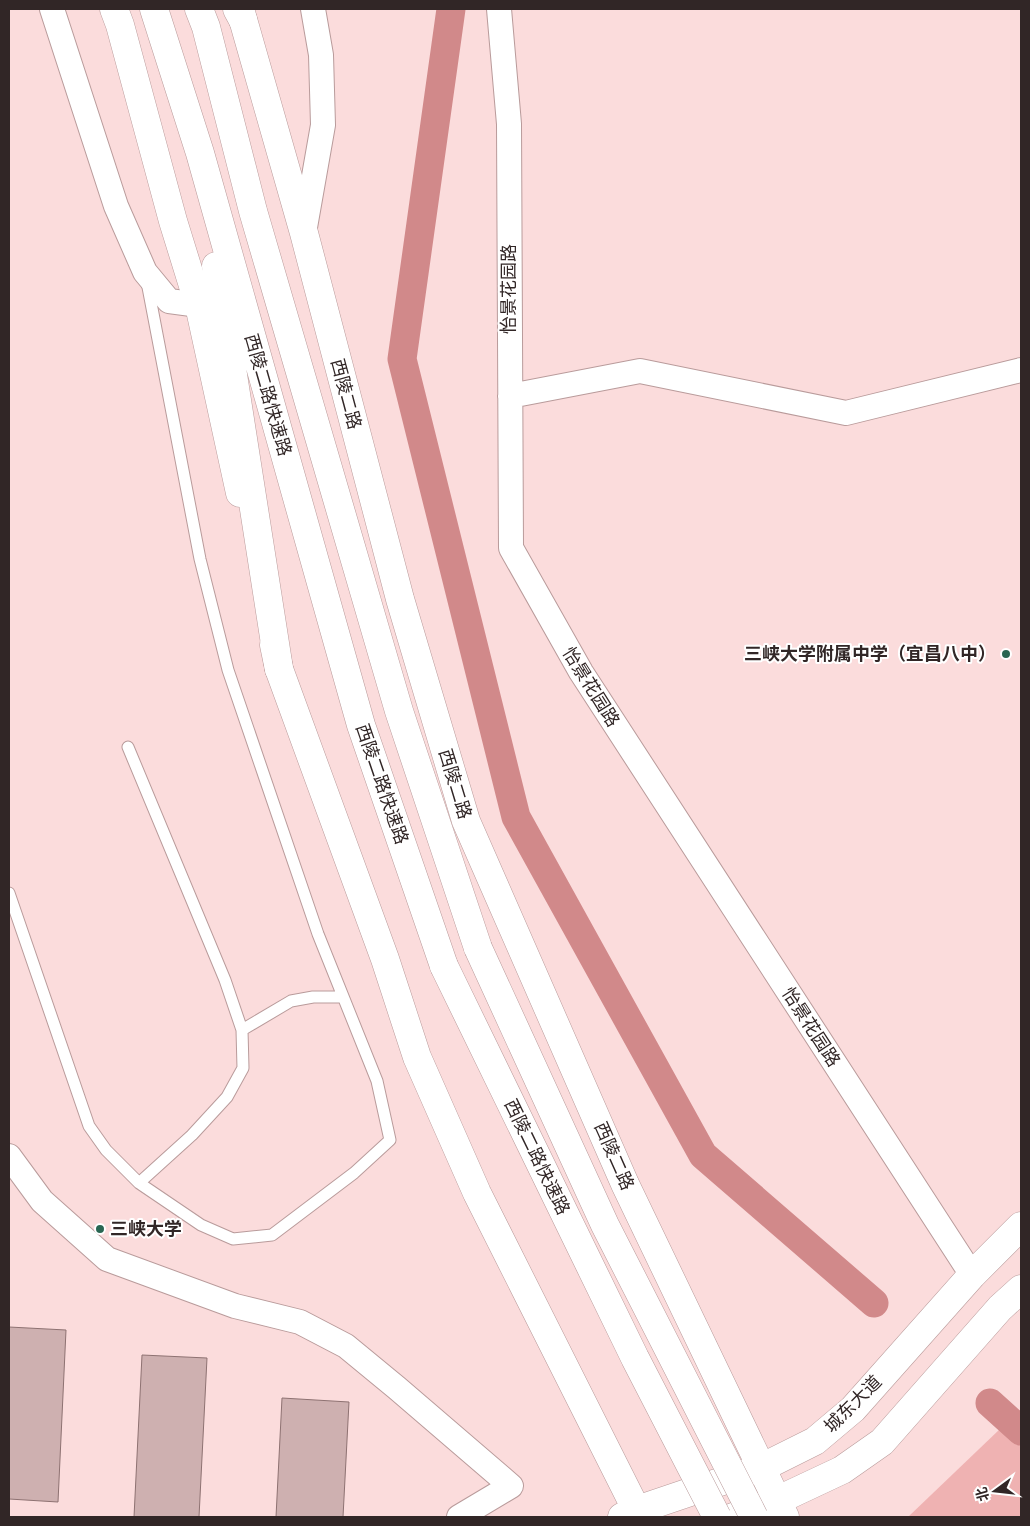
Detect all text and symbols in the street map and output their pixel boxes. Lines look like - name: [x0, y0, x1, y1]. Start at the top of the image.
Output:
- street label: 怡景花园路: [498, 244, 519, 334]
- street label: 西陵二路快速路: [241, 331, 296, 458]
- street label: 西陵二路: [327, 356, 366, 431]
- street label: 怡景花园路: [559, 643, 624, 730]
- place label: 三峡大学附属中学（宜昌八中）: [744, 643, 996, 664]
- marker: 三峡大学附属中学（宜昌八中）: [1000, 648, 1012, 660]
- street label: 西陵二路快速路: [352, 721, 413, 847]
- street label: 西陵二路: [435, 746, 476, 821]
- street label: 怡景花园路: [778, 983, 845, 1070]
- street label: 西陵二路快速路: [500, 1096, 575, 1218]
- street label: 西陵二路: [590, 1119, 639, 1193]
- place label: 三峡大学: [110, 1218, 182, 1239]
- marker: 三峡大学: [94, 1223, 106, 1235]
- street label: 城东大道: [820, 1371, 886, 1437]
- north arrow: [970, 1466, 1020, 1516]
- text: 北: [973, 1486, 992, 1503]

